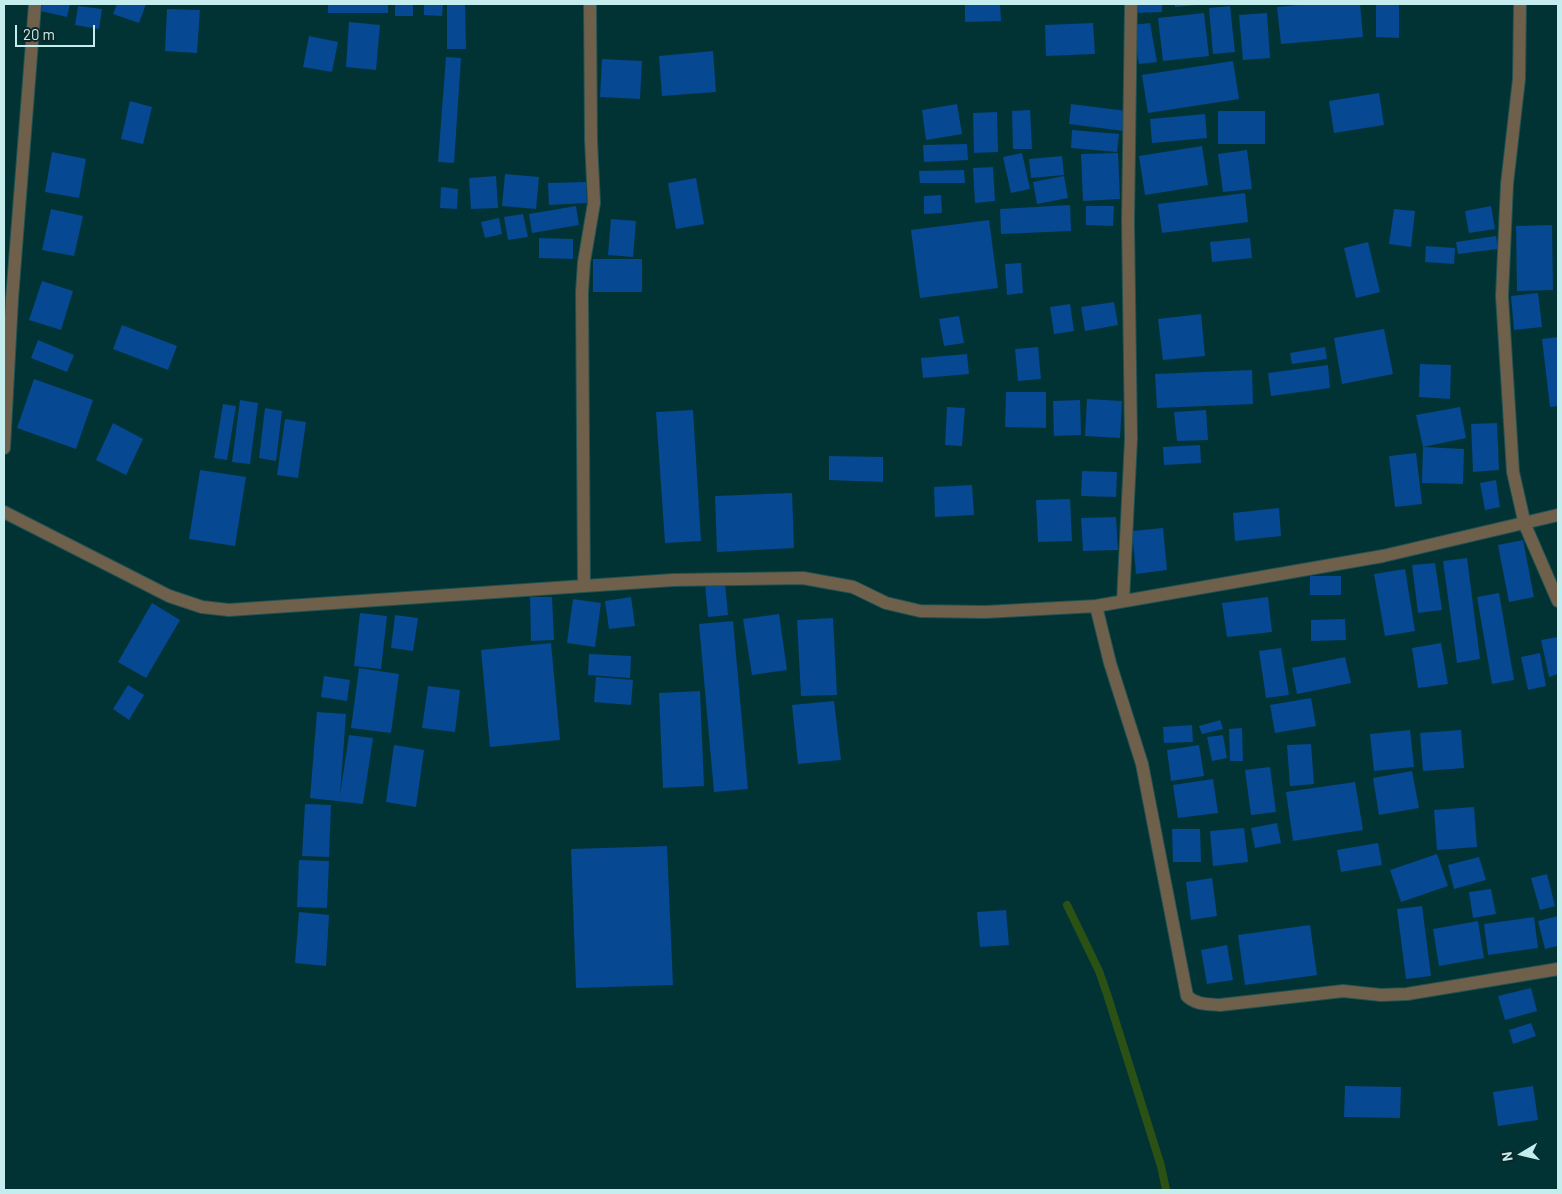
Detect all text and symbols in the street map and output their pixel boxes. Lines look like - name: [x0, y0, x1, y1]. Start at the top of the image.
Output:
- scale bar: [18, 15, 98, 47]
- text: 20 m: [23, 25, 55, 43]
- north arrow: [1497, 1129, 1547, 1179]
- text: N: [1498, 1150, 1516, 1162]

